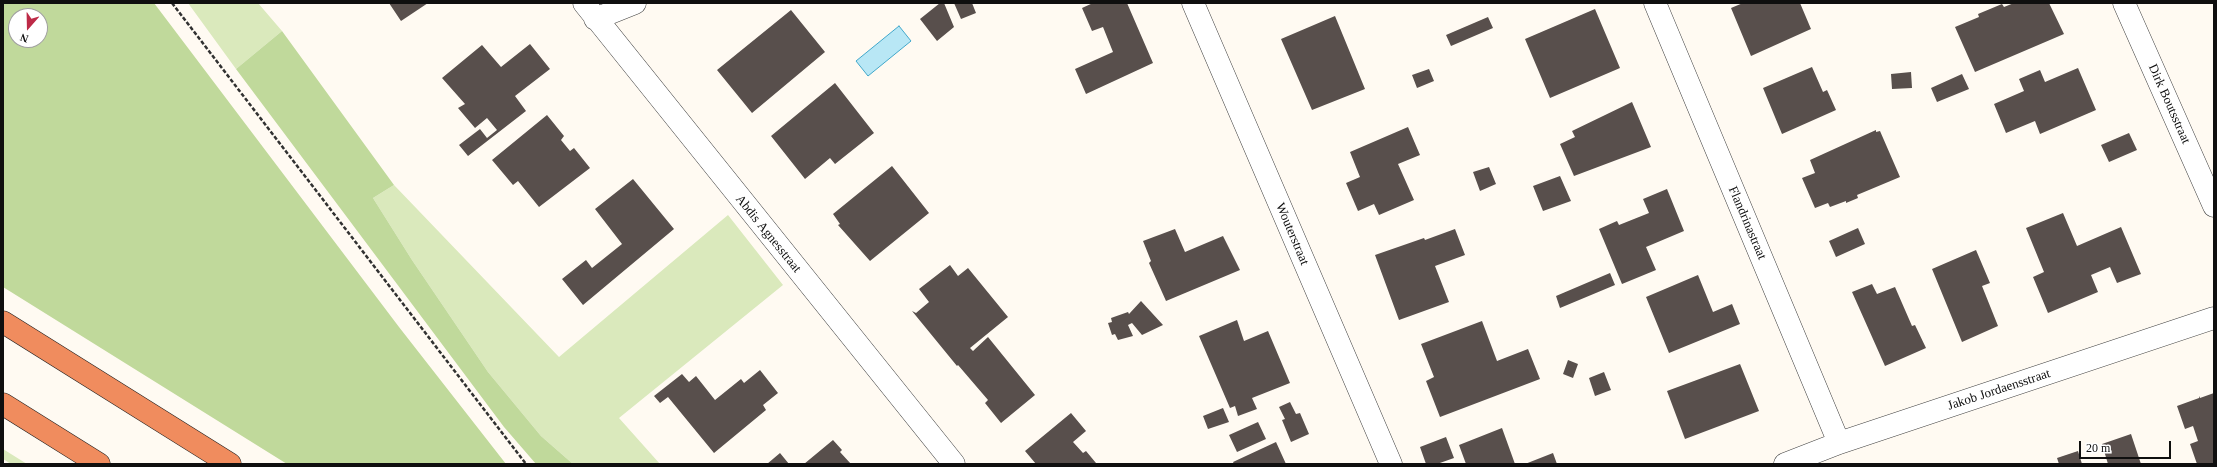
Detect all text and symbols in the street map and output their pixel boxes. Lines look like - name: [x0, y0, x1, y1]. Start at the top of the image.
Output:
- north arrow: [8, 8, 48, 48]
- text: N: [18, 31, 30, 45]
- street label: Dirk Boutsstraat: [2144, 62, 2194, 146]
- street label: Flandrinastraat: [1725, 184, 1769, 262]
- street label: Abdis Agnesstraat: [732, 192, 804, 276]
- street label: Wouterstraat: [1272, 201, 1312, 267]
- street label: Jakob Jordaensstraat: [1946, 366, 2052, 414]
- scale bar: [2081, 433, 2173, 459]
- text: 20 m: [2086, 441, 2110, 455]

